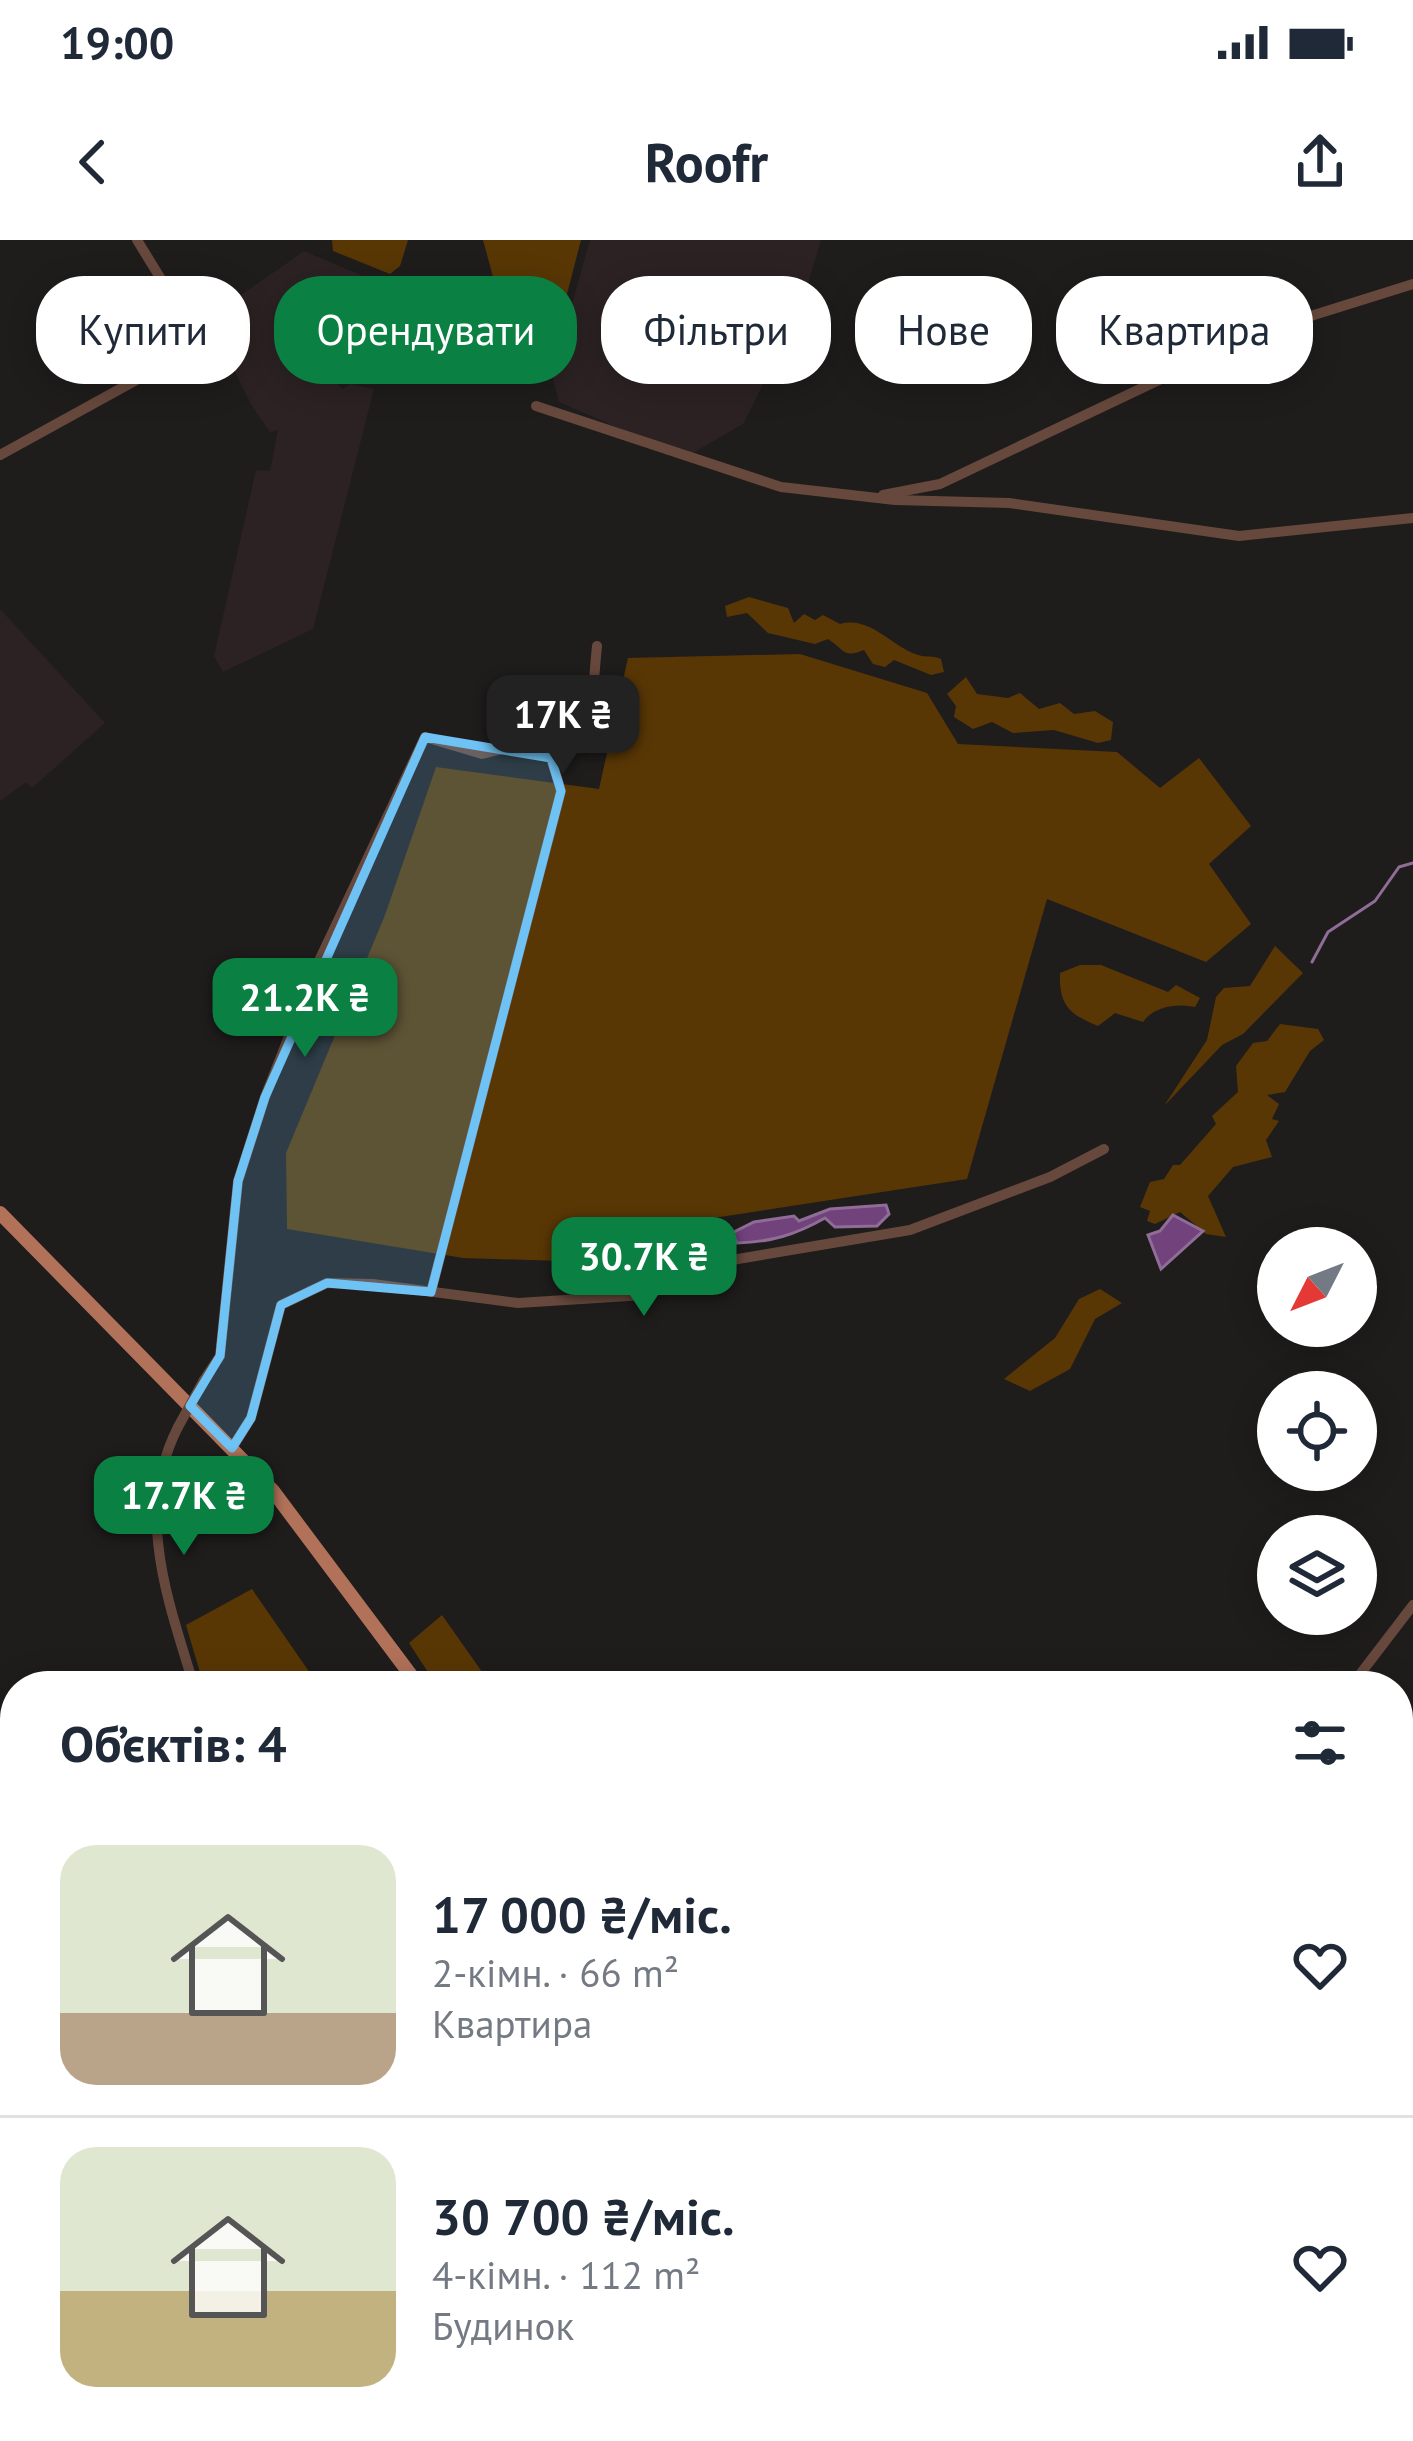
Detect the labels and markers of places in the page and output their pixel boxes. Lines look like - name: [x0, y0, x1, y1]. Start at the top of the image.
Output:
- pin: 17K ₴: [479, 675, 647, 777]
- pin: 21.2K ₴: [194, 958, 416, 1060]
- pin: 30.7K ₴: [533, 1217, 755, 1319]
- pin: 17.7K ₴: [73, 1456, 295, 1558]

